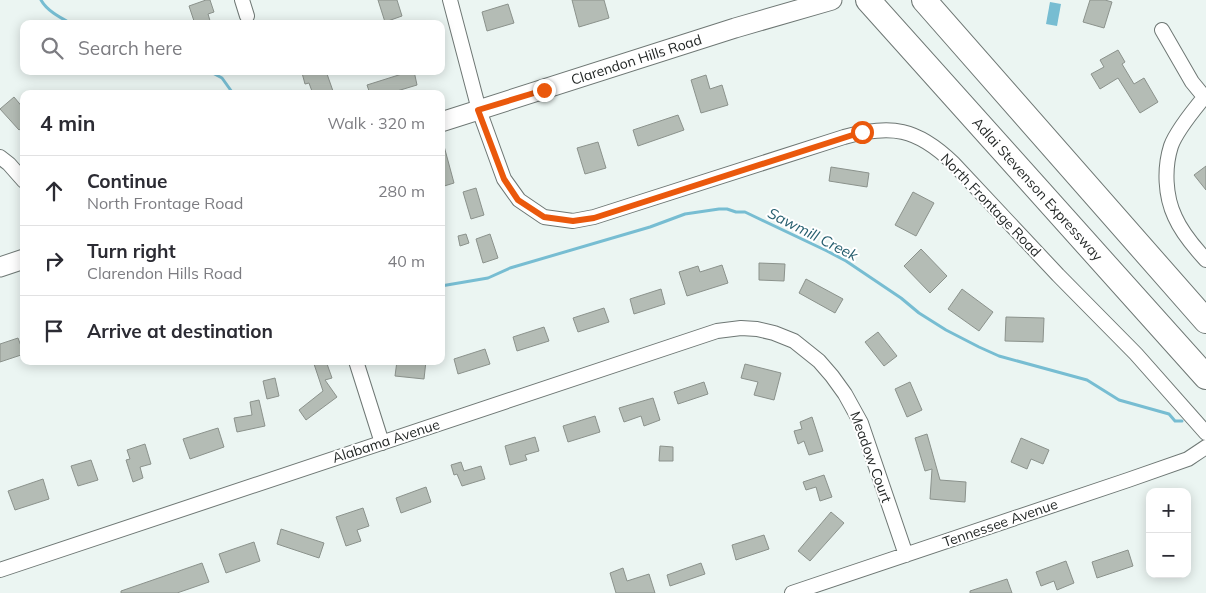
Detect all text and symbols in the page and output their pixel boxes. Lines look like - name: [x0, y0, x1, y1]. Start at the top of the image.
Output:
- search box: [20, 20, 445, 75]
- street label: Clarendon Hills Road: [569, 30, 704, 89]
- icon: search: [38, 34, 66, 62]
- text: Search here: [78, 36, 182, 60]
- route end: [533, 79, 556, 102]
- text: 4 min: [40, 110, 95, 136]
- text: Walk · 320 m: [327, 113, 425, 133]
- street label: Adlai Stevenson Expressway: [968, 114, 1107, 265]
- route start: [851, 121, 874, 144]
- street label: North Frontage Road: [937, 150, 1045, 260]
- text: Continue: [87, 169, 167, 193]
- icon: ahead: [40, 177, 68, 205]
- text: 280 m: [378, 181, 425, 201]
- text: North Frontage Road: [87, 193, 243, 213]
- water label: Sawmill Creek: [765, 203, 862, 265]
- text: Turn right: [87, 239, 176, 263]
- icon: right: [40, 247, 68, 275]
- text: 40 m: [388, 251, 425, 271]
- text: Clarendon Hills Road: [87, 263, 242, 283]
- icon: arrive: [40, 317, 68, 345]
- text: Arrive at destination: [87, 319, 273, 343]
- street label: Meadow Court: [846, 409, 896, 505]
- street label: Alabama Avenue: [330, 415, 442, 467]
- map controls: [1146, 488, 1191, 578]
- button: +: [1146, 488, 1191, 533]
- street label: Tennessee Avenue: [940, 495, 1060, 551]
- button: −: [1146, 533, 1191, 578]

